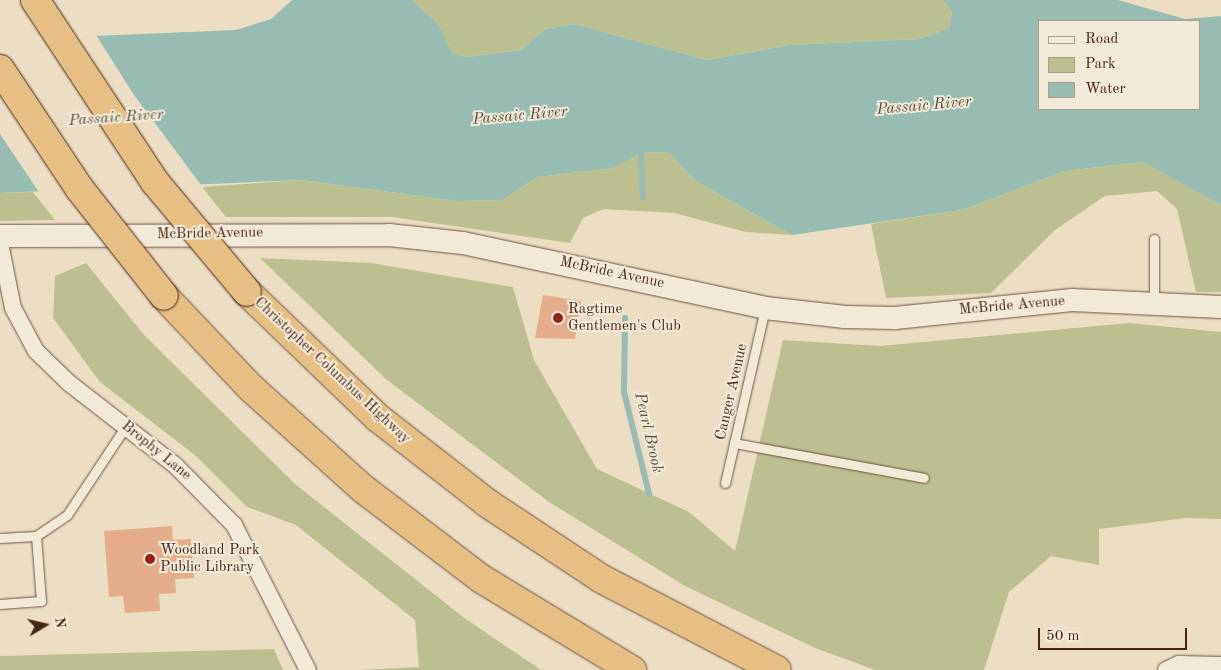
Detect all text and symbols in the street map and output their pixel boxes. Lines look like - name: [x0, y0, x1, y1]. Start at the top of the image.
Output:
- legend: [1038, 20, 1201, 110]
- text: Road: [1085, 32, 1118, 47]
- text: Park: [1085, 57, 1116, 72]
- text: Water: [1085, 82, 1126, 97]
- water label: Passaic River: [876, 92, 972, 120]
- water label: Passaic River: [472, 102, 568, 130]
- water label: Passaic River: [68, 105, 164, 131]
- street label: McBride Avenue: [157, 224, 263, 244]
- street label: McBride Avenue: [558, 253, 666, 293]
- street label: McBride Avenue: [958, 292, 1066, 320]
- street label: Christopher Columbus Highway: [250, 294, 414, 448]
- place label: Ragtime Gentlemen's Club: [568, 300, 681, 335]
- marker: Ragtime Gentlemen's Club: [552, 312, 564, 324]
- street label: Canger Avenue: [712, 342, 752, 442]
- water label: Pearl Brook: [629, 391, 667, 475]
- street label: Brophy Lane: [118, 417, 194, 485]
- place label: Woodland Park Public Library: [160, 541, 260, 576]
- marker: Woodland Park Public Library: [144, 553, 156, 565]
- north arrow: [20, 600, 70, 650]
- text: N: [52, 616, 68, 629]
- scale bar: [1041, 618, 1190, 650]
- text: 50 m: [1046, 629, 1080, 644]

